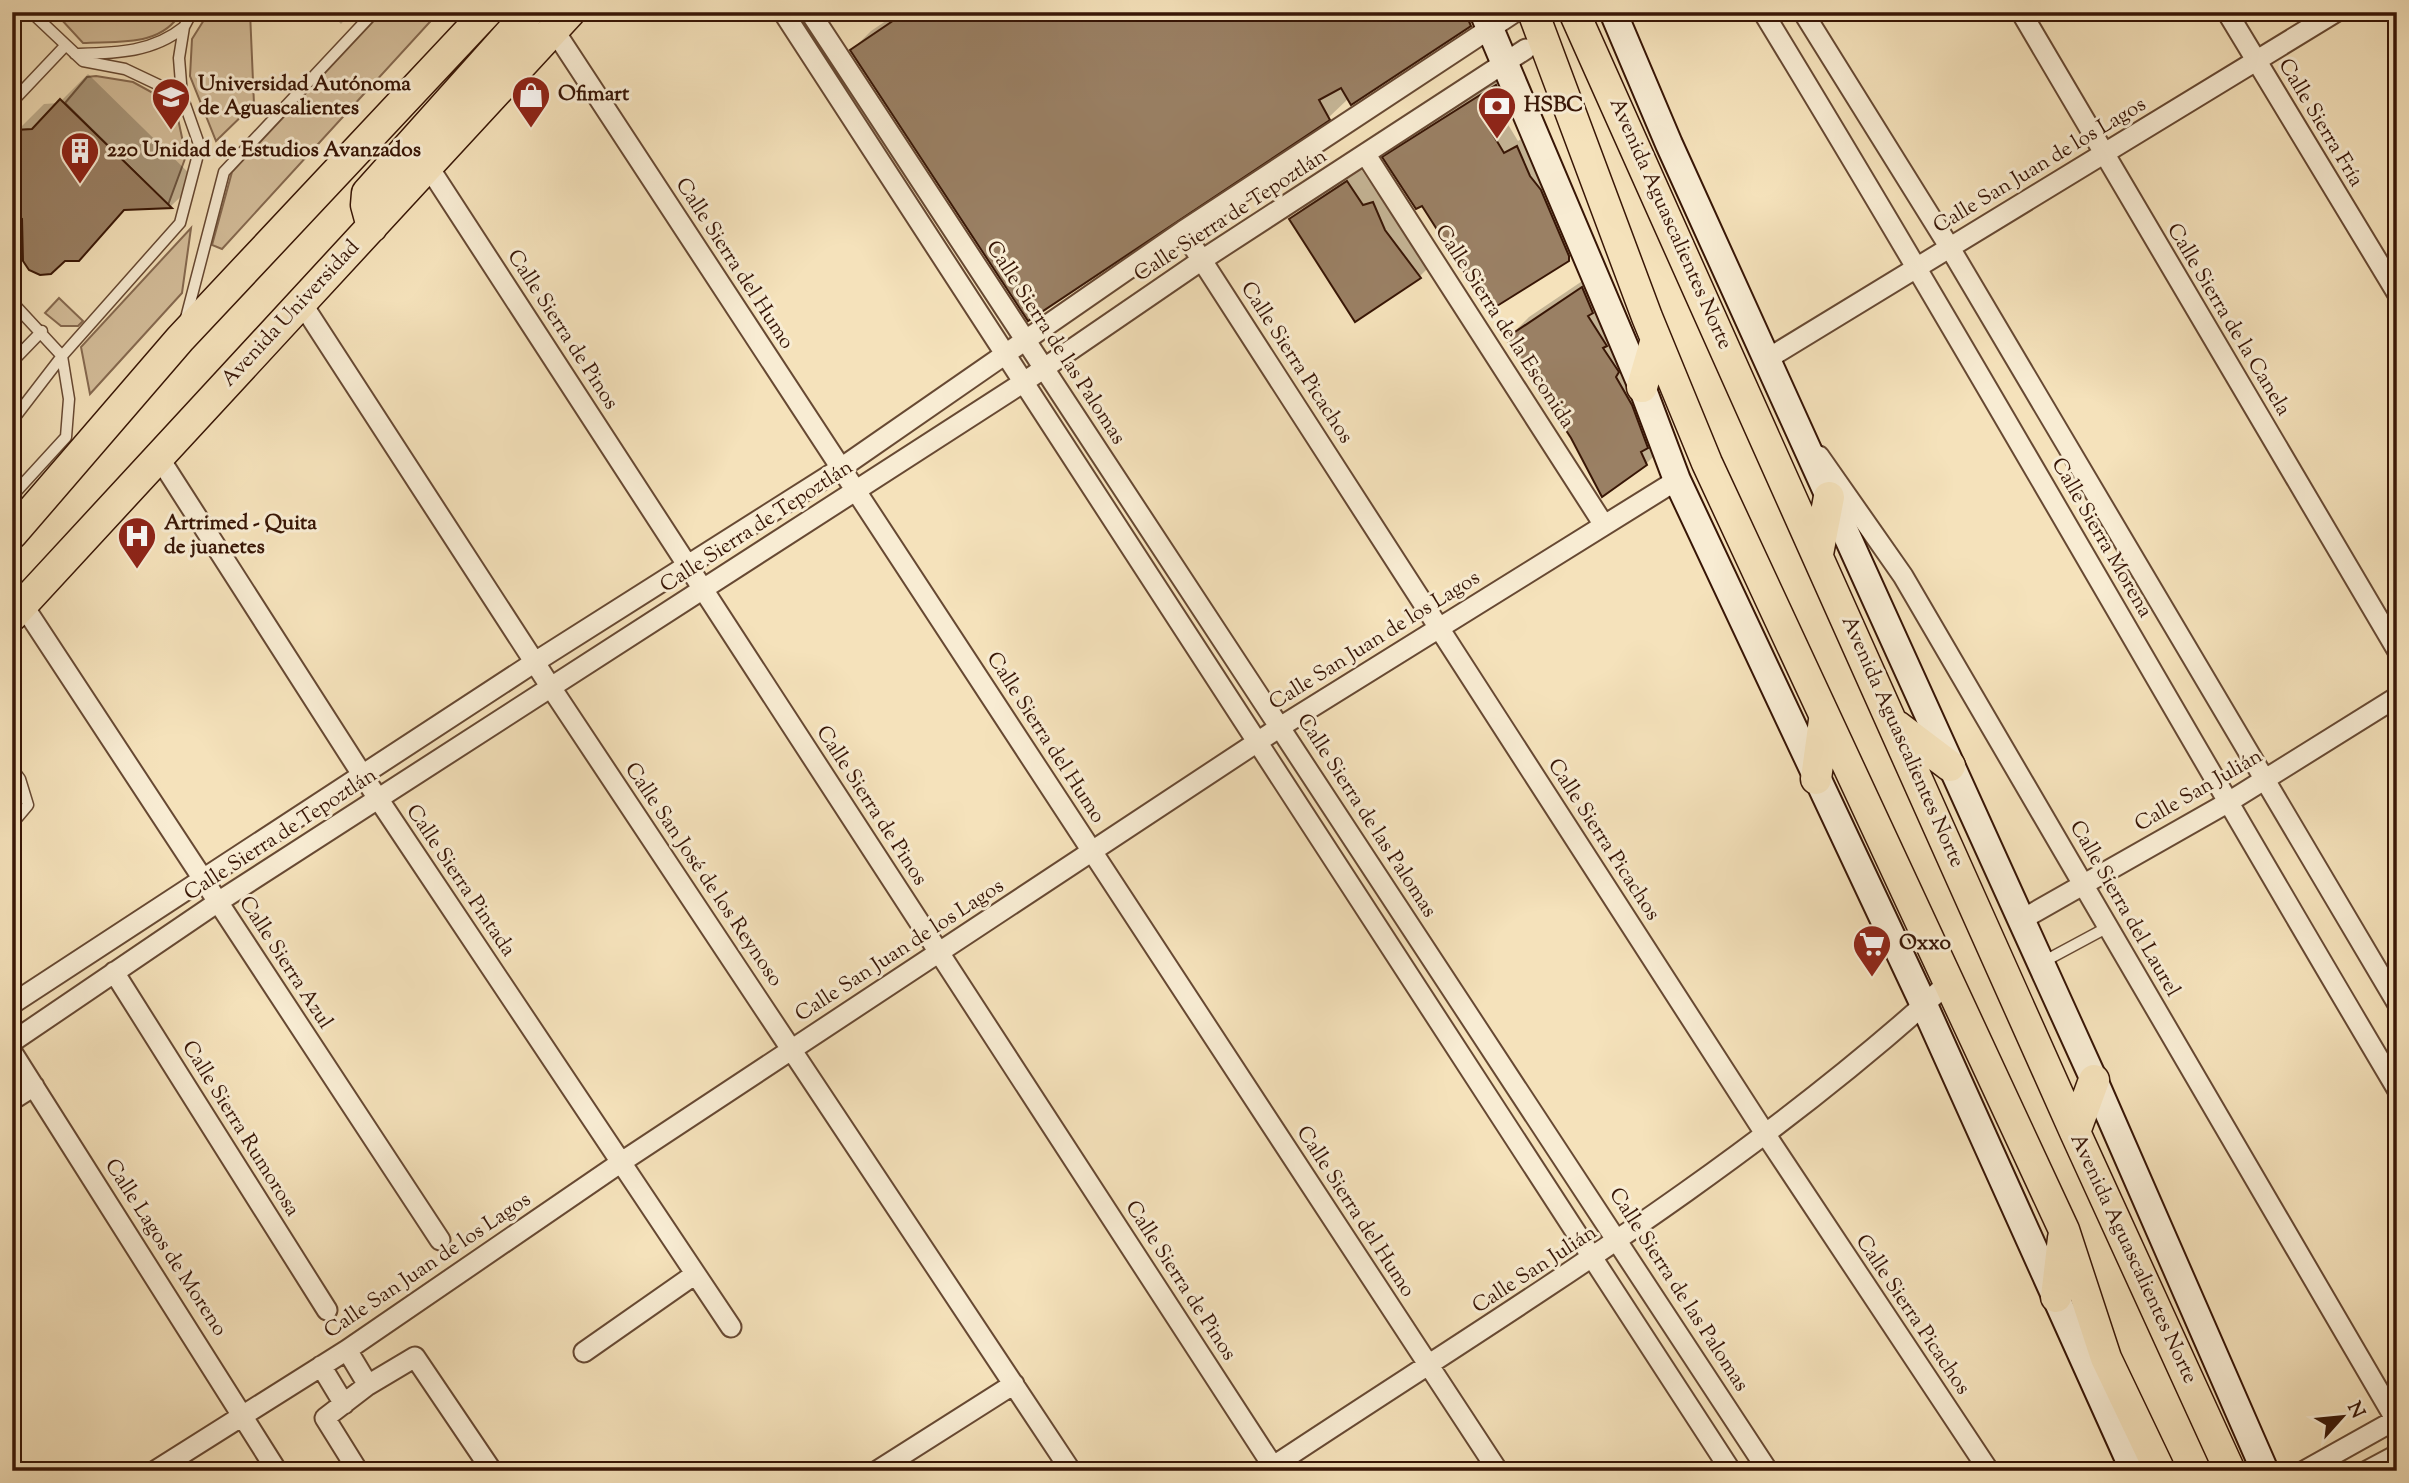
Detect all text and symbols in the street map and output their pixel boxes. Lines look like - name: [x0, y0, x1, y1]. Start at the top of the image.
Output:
- street label: Calle Sierra Fría: [2270, 53, 2370, 193]
- place label: Universidad Autónoma de Aguascalientes: [198, 70, 411, 124]
- shop icon: Ofimart: [510, 74, 552, 129]
- school or university icon: Universidad Autónoma de Aguascalientes: [150, 76, 192, 131]
- place label: Ofimart: [558, 80, 630, 110]
- bank icon: HSBC: [1476, 85, 1518, 140]
- street label: Calle San Juan de los Lagos: [1928, 90, 2152, 242]
- place label: HSBC: [1524, 91, 1583, 121]
- street label: Avenida Aguascalientes Norte: [1601, 93, 1739, 355]
- building icon: 220 Unidad de Estudios Avanzados: [59, 130, 101, 185]
- place label: 220 Unidad de Estudios Avanzados: [107, 136, 421, 166]
- street label: Calle Sierra de Tepoztlán: [1129, 142, 1333, 290]
- street label: Calle Sierra del Humo: [667, 172, 801, 356]
- street label: Calle Sierra de la Canela: [2159, 218, 2298, 422]
- street label: Calle Sierra de la Esconida: [1427, 219, 1582, 435]
- street label: Avenida Universidad: [215, 234, 367, 394]
- street label: Calle Sierra de las Palomas: [978, 235, 1132, 451]
- street label: Calle Sierra de Pinos: [499, 244, 625, 416]
- street label: Calle Sierra Picachos: [1232, 276, 1360, 450]
- street label: Calle Sierra Morena: [2043, 452, 2159, 624]
- street label: Calle Sierra de Tepoztlán: [655, 453, 859, 601]
- place label: Artrimed - Quita de juanetes: [164, 509, 317, 563]
- hospital icon: Artrimed - Quita de juanetes: [116, 515, 158, 570]
- street label: Calle San Juan de los Lagos: [1264, 564, 1486, 718]
- street label: Avenida Aguascalientes Norte: [1833, 611, 1971, 873]
- street label: Calle Sierra del Humo: [978, 646, 1112, 830]
- street label: Calle Sierra de las Palomas: [1289, 708, 1443, 924]
- street label: Calle Sierra de Pinos: [808, 720, 934, 892]
- street label: Calle San Julián: [2129, 742, 2269, 840]
- street label: Calle Sierra Picachos: [1539, 753, 1667, 927]
- street label: Calle San José de los Reynoso: [617, 757, 789, 993]
- street label: Calle Sierra de Tepoztlán: [179, 761, 383, 909]
- street label: Calle Sierra Pintada: [398, 799, 522, 963]
- street label: Calle Sierra del Laurel: [2061, 815, 2187, 1003]
- street label: Calle San Juan de los Lagos: [790, 872, 1010, 1030]
- street label: Calle Sierra Azul: [231, 891, 339, 1035]
- supermarket icon: Oxxo: [1851, 923, 1893, 978]
- place label: Oxxo: [1899, 929, 1952, 959]
- street label: Calle Sierra Rumorosa: [174, 1035, 307, 1223]
- street label: Calle Sierra del Humo: [1288, 1120, 1422, 1304]
- street label: Avenida Aguascalientes Norte: [2062, 1129, 2204, 1389]
- street label: Calle Lagos de Moreno: [96, 1153, 234, 1343]
- street label: Calle Sierra de las Palomas: [1601, 1182, 1755, 1398]
- street label: Calle San Juan de los Lagos: [319, 1185, 537, 1347]
- street label: Calle Sierra de Pinos: [1117, 1195, 1243, 1367]
- street label: Calle San Julián: [1467, 1218, 1603, 1322]
- street label: Calle Sierra Picachos: [1847, 1229, 1977, 1401]
- north arrow: [2308, 1382, 2378, 1452]
- text: N: [2339, 1398, 2370, 1423]

